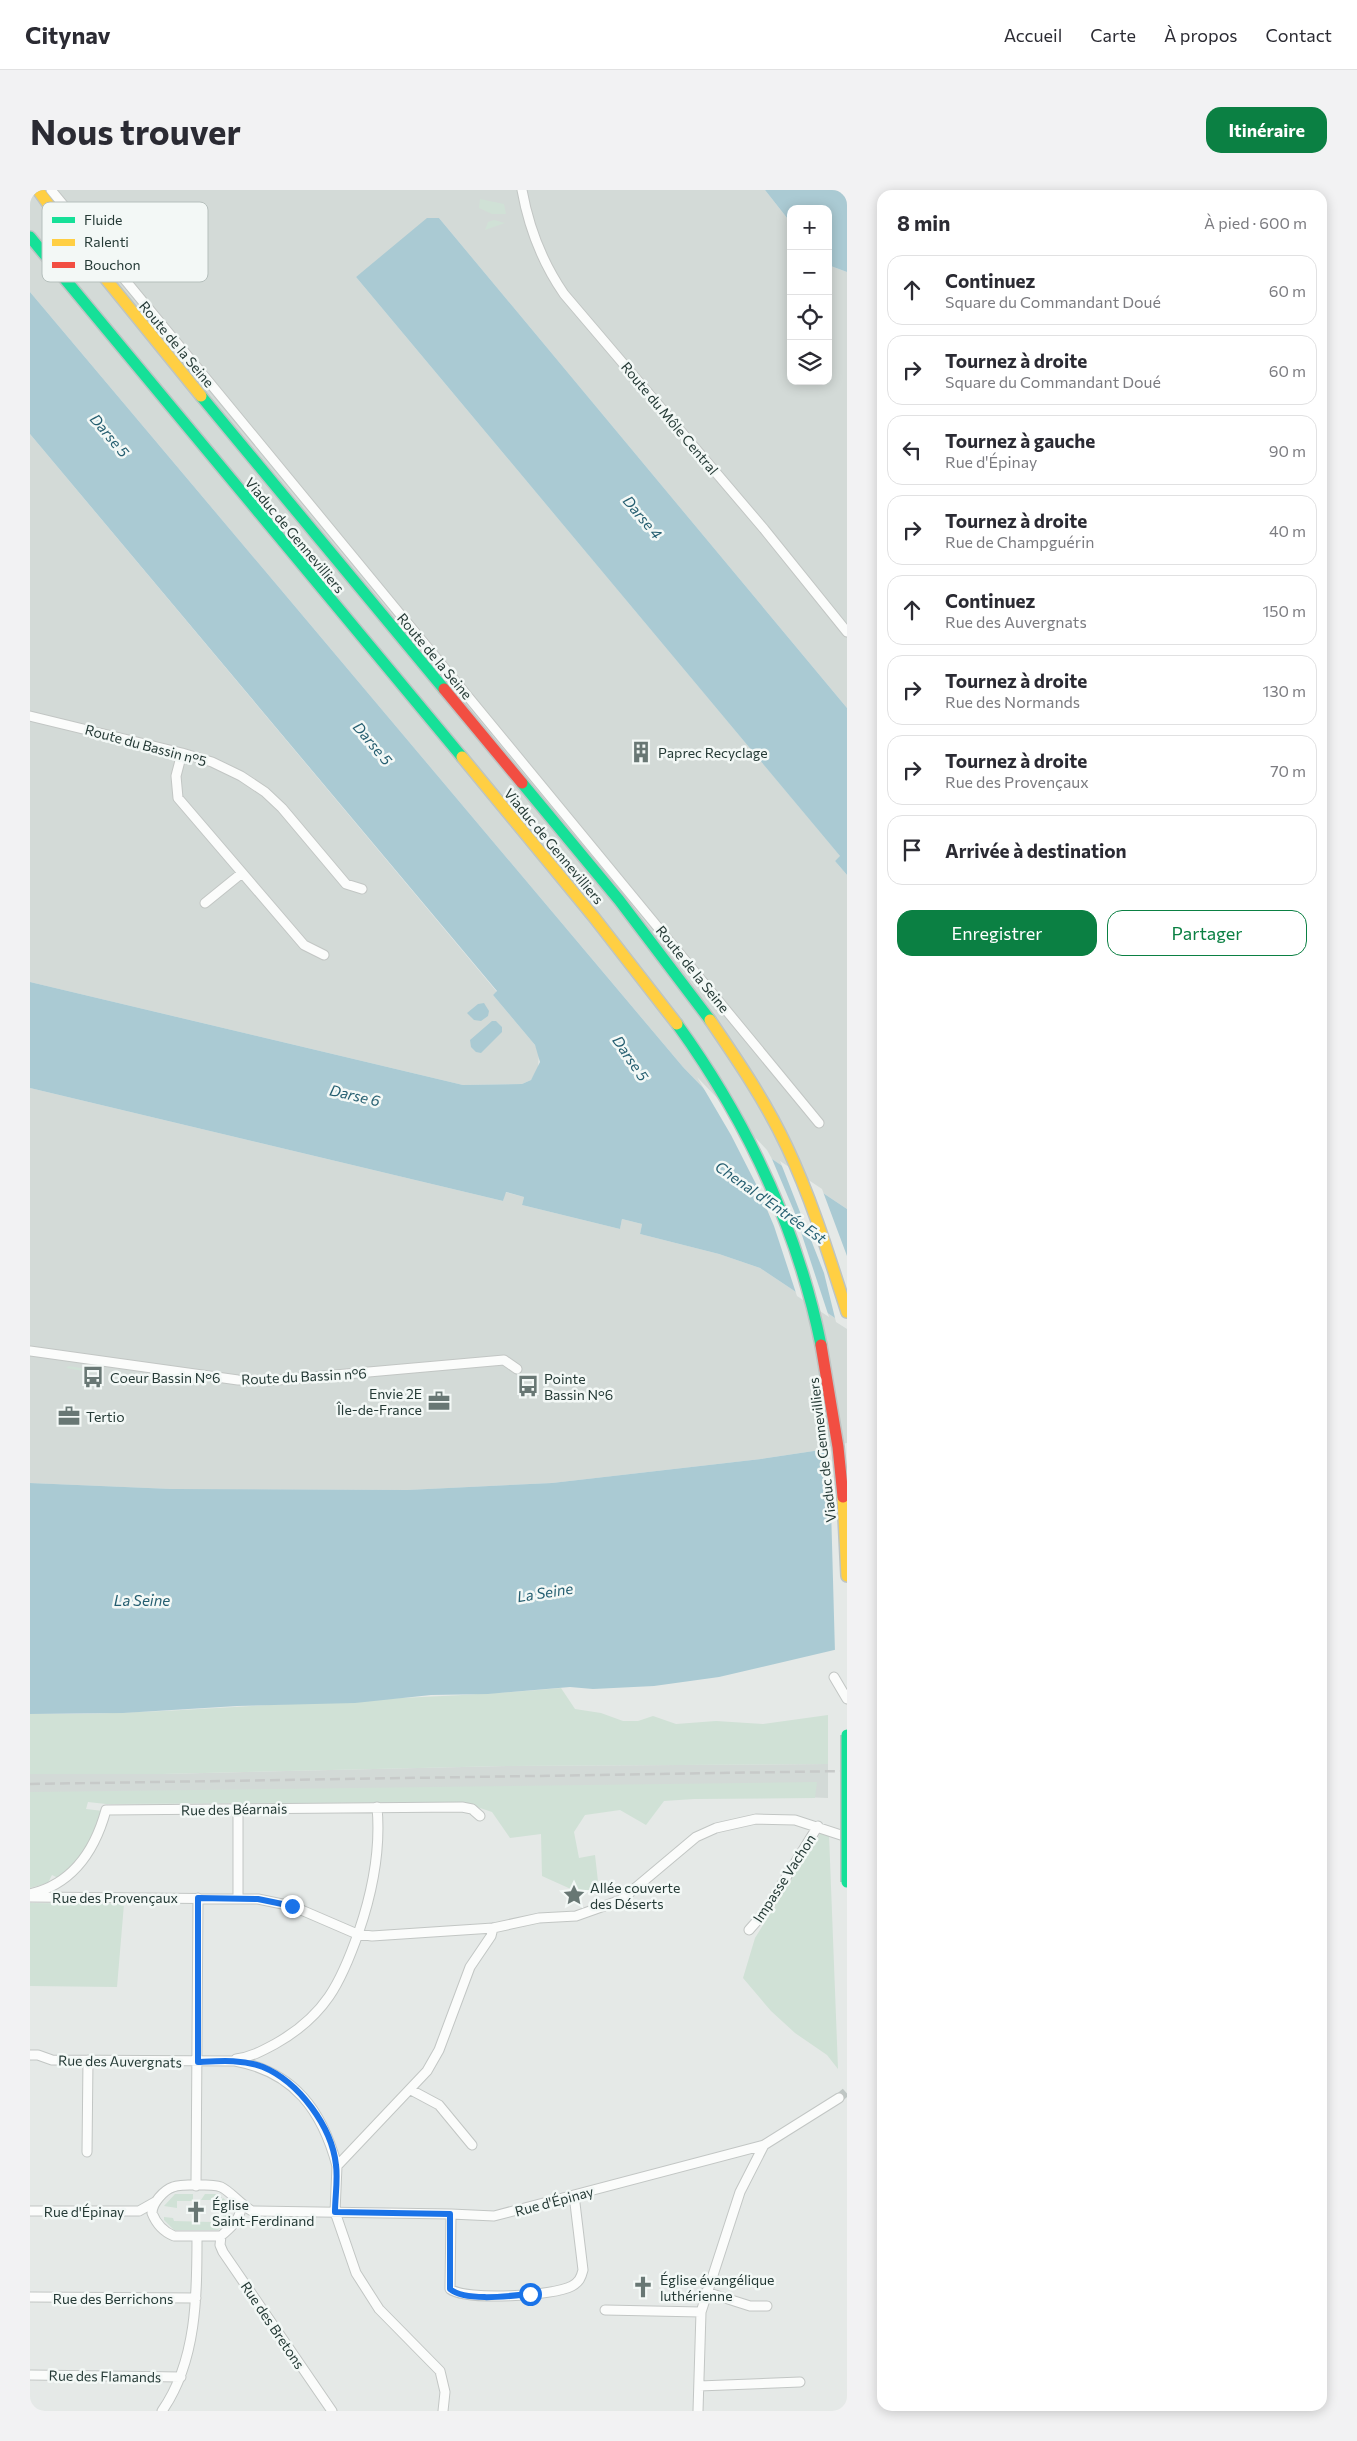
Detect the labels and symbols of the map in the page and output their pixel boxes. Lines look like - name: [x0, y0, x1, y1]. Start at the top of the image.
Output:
- legend: [42, 202, 208, 282]
- text: Fluide: [84, 211, 122, 228]
- text: Ralenti: [84, 233, 129, 250]
- text: Bouchon: [84, 256, 141, 273]
- street label: Route de la Seine: [136, 298, 218, 390]
- street label: Route du Môle Central: [618, 358, 722, 478]
- water label: Darse 5: [87, 410, 133, 461]
- street label: Viaduc de Gennevilliers: [242, 474, 348, 596]
- water label: Darse 4: [620, 492, 666, 542]
- street label: Route de la Seine: [394, 610, 476, 702]
- water label: Darse 5: [350, 718, 396, 769]
- street label: Route du Bassin n°5: [83, 721, 209, 769]
- building icon: Paprec Recyclage: [628, 739, 654, 765]
- place label: Paprec Recyclage: [658, 744, 768, 761]
- street label: Viaduc de Gennevilliers: [501, 785, 607, 907]
- street label: Route de la Seine: [653, 922, 733, 1016]
- water label: Darse 5: [609, 1032, 653, 1084]
- water label: Darse 6: [328, 1080, 382, 1110]
- water label: Chenal d'Entrée Est: [712, 1157, 831, 1248]
- bus stop icon: Coeur Bassin N°6: [80, 1364, 106, 1390]
- street label: Route du Bassin n°6: [241, 1364, 367, 1388]
- place label: Coeur Bassin N°6: [110, 1369, 221, 1386]
- place label: Pointe Bassin N°6: [544, 1370, 613, 1403]
- bus stop icon: Pointe Bassin N°6: [515, 1373, 541, 1399]
- street label: Viaduc de Gennevilliers: [805, 1377, 839, 1523]
- place label: Envie 2E Île-de-France: [336, 1385, 422, 1418]
- office icon: Envie 2E Île-de-France: [426, 1388, 452, 1414]
- office icon: Tertio: [56, 1403, 82, 1429]
- place label: Tertio: [86, 1408, 125, 1425]
- water label: La Seine: [516, 1579, 574, 1605]
- water label: La Seine: [114, 1591, 170, 1609]
- street label: Rue des Béarnais: [181, 1800, 287, 1818]
- street label: Impasse Vachon: [749, 1831, 819, 1925]
- place label: Allée couverte des Déserts: [590, 1879, 680, 1912]
- place icon: Allée couverte des Déserts: [561, 1882, 587, 1908]
- street label: Rue des Provençaux: [52, 1889, 178, 1906]
- route end: [281, 1895, 304, 1918]
- street label: Rue des Auvergnats: [58, 2051, 182, 2071]
- street label: Rue d'Épinay: [513, 2182, 595, 2220]
- place label: Église Saint-Ferdinand: [212, 2196, 314, 2229]
- church icon: Église Saint-Ferdinand: [183, 2199, 209, 2225]
- street label: Rue d'Épinay: [44, 2203, 124, 2220]
- place label: Église évangélique luthérienne: [660, 2271, 774, 2304]
- church icon: Église évangélique luthérienne: [630, 2274, 656, 2300]
- street label: Rue des Bretons: [237, 2278, 309, 2372]
- route start: [519, 2283, 542, 2306]
- street label: Rue des Berrichons: [53, 2290, 173, 2307]
- street label: Rue des Flamands: [49, 2367, 161, 2385]

